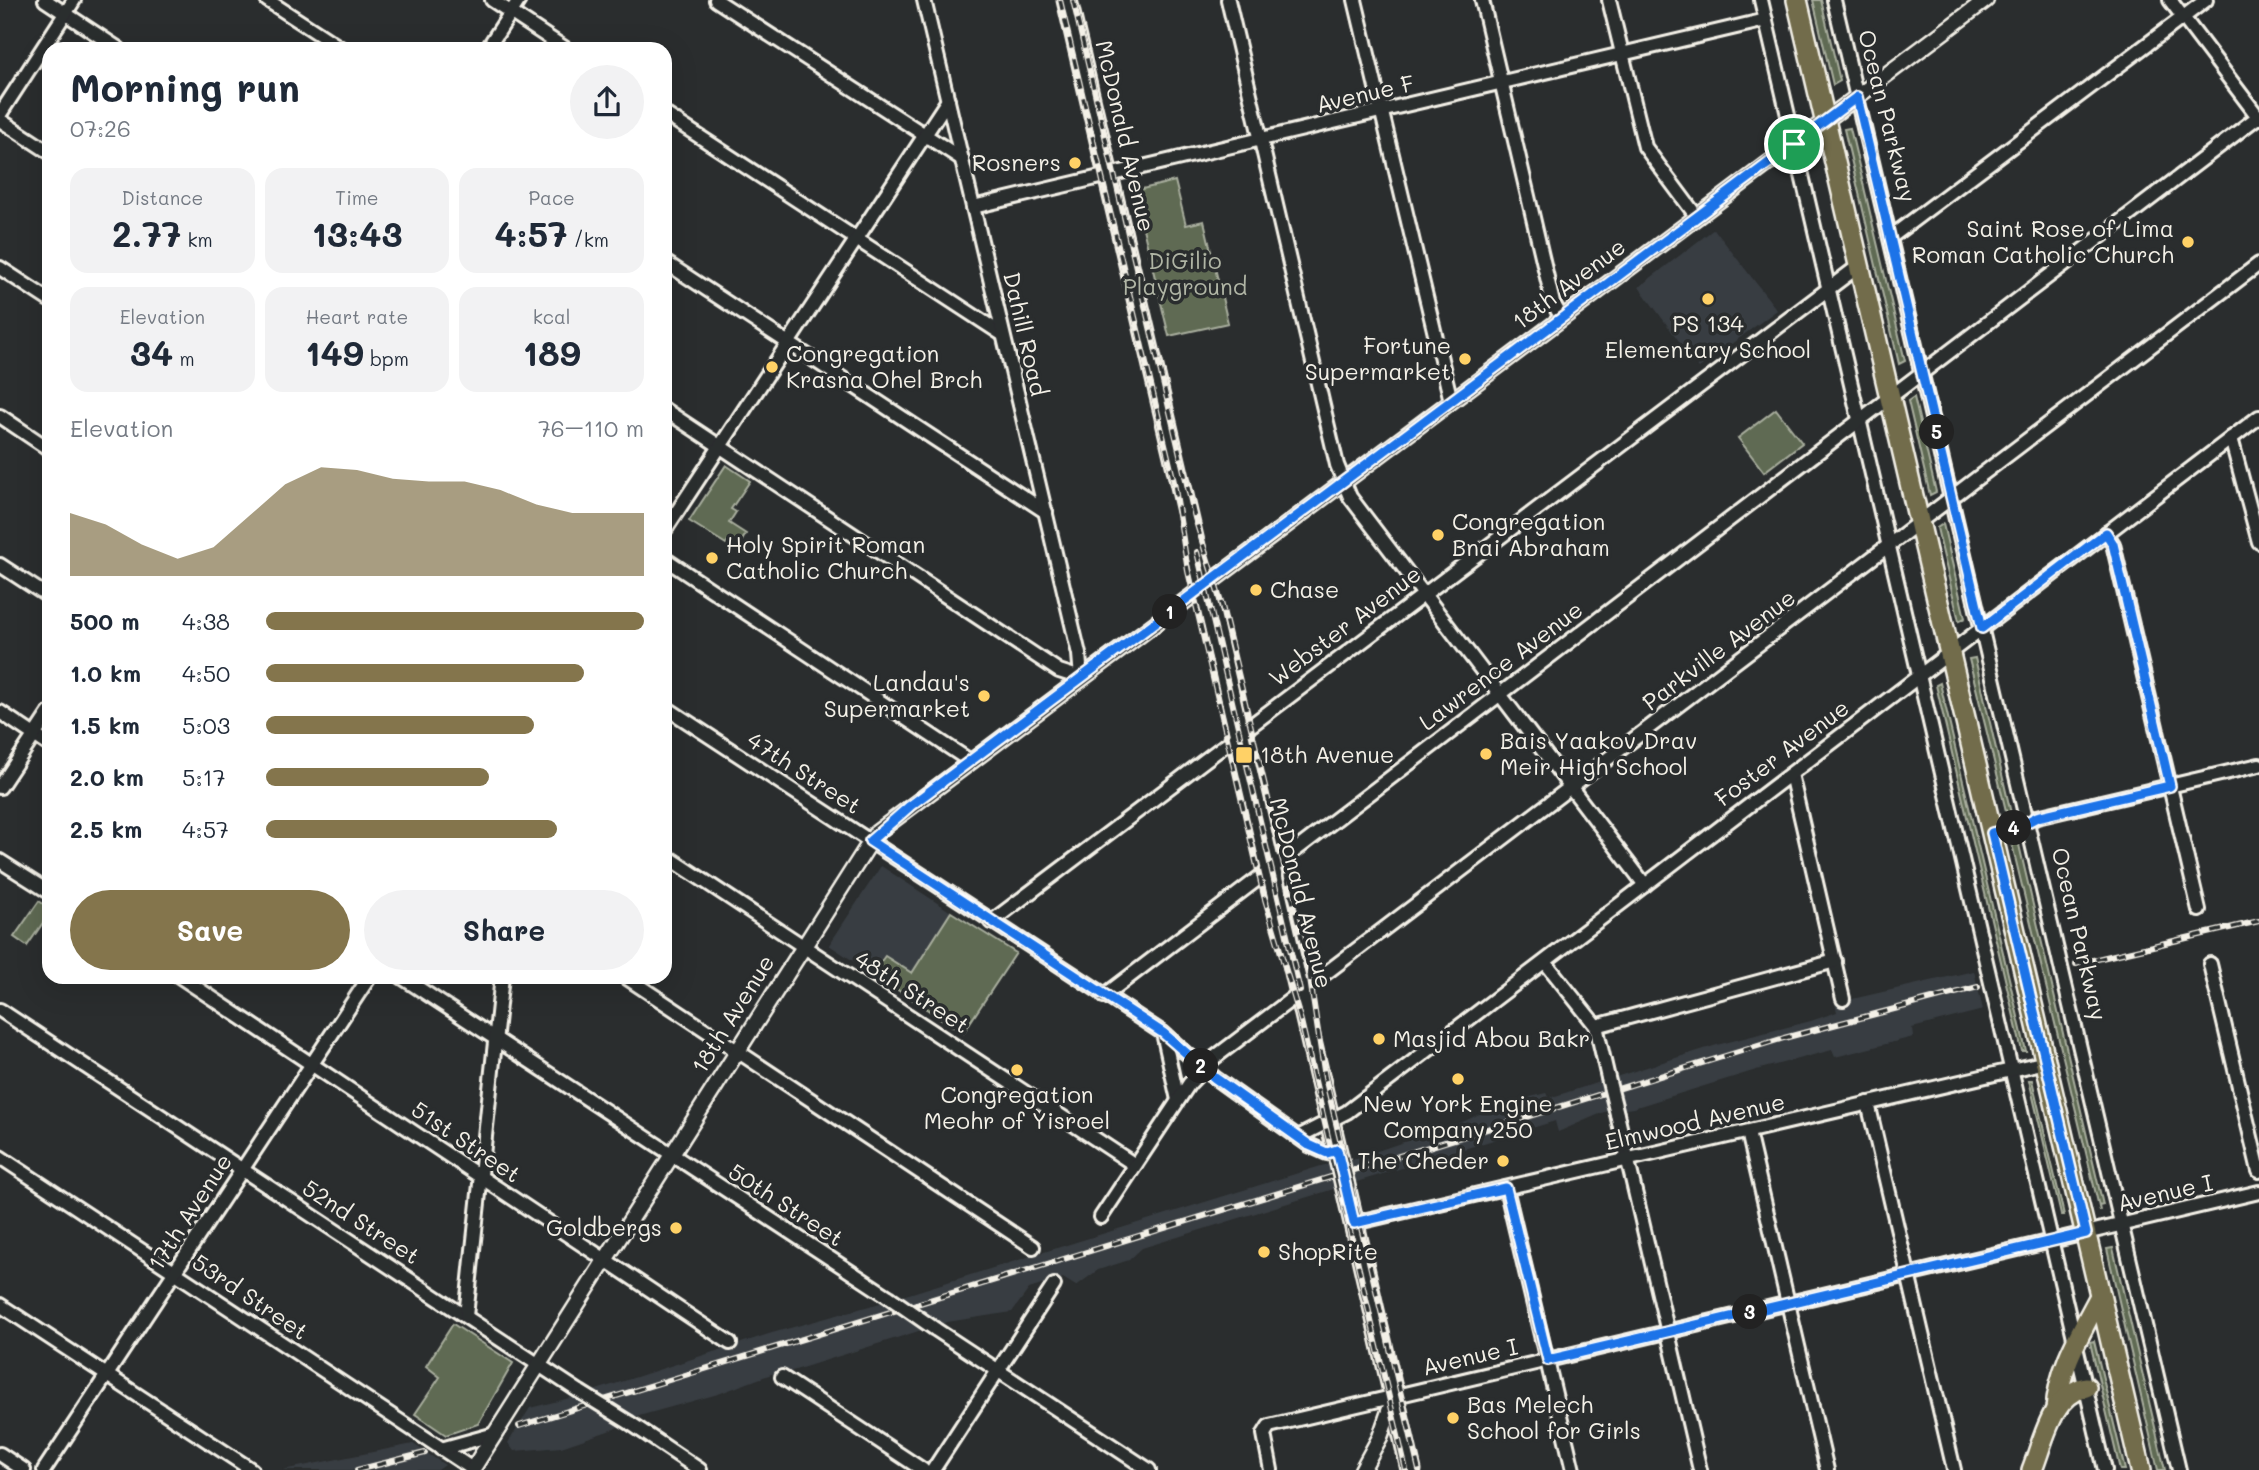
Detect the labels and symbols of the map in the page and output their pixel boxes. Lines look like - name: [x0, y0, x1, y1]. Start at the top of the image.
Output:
- street label: Ocean Parkway: [1852, 26, 1924, 205]
- street label: McDonald Avenue: [1089, 37, 1163, 234]
- street label: Avenue F: [1313, 67, 1417, 119]
- pin: [1764, 114, 1824, 174]
- place label: Rosners: [972, 147, 1061, 177]
- marker: Rosners: [1067, 155, 1083, 171]
- place label: Saint Rose of Lima Roman Catholic Church: [1912, 213, 2174, 269]
- street label: 18th Avenue: [1506, 231, 1631, 336]
- marker: Saint Rose of Lima Roman Catholic Church: [2180, 234, 2196, 250]
- park label: DiGilio Playground: [1123, 245, 1247, 301]
- street label: Dahill Road: [997, 269, 1055, 399]
- marker: PS 134 Elementary School: [1700, 291, 1716, 307]
- place label: PS 134 Elementary School: [1605, 308, 1811, 364]
- place label: Fortune Supermarket: [1305, 330, 1451, 386]
- place label: Congregation Krasna Ohel Brch: [786, 338, 982, 394]
- marker: Fortune Supermarket: [1457, 351, 1473, 367]
- marker: Congregation Krasna Ohel Brch: [764, 359, 780, 375]
- pin: 5: [1920, 414, 1954, 450]
- place label: Congregation Bnai Abraham: [1452, 506, 1610, 562]
- marker: Congregation Bnai Abraham: [1430, 527, 1446, 543]
- place label: Holy Spirit Roman Catholic Church: [726, 529, 925, 585]
- marker: Holy Spirit Roman Catholic Church: [704, 550, 720, 566]
- street label: Webster Avenue: [1262, 558, 1427, 692]
- place label: Chase: [1270, 574, 1339, 604]
- marker: Chase: [1248, 582, 1264, 598]
- street label: Parkville Avenue: [1636, 582, 1801, 717]
- pin: 1: [1152, 594, 1188, 630]
- street label: Lawrence Avenue: [1412, 594, 1588, 737]
- place label: Landau's Supermarket: [824, 667, 970, 723]
- marker: Landau's Supermarket: [976, 688, 992, 704]
- street label: Foster Avenue: [1708, 692, 1855, 812]
- street label: 47th Street: [742, 724, 867, 820]
- place label: Bais Yaakov Drav Meir High School: [1500, 725, 1697, 781]
- place label: 18th Avenue: [1260, 739, 1394, 769]
- marker: 18th Avenue: [1234, 745, 1254, 765]
- marker: Bais Yaakov Drav Meir High School: [1478, 746, 1494, 762]
- street label: McDonald Avenue: [1264, 794, 1340, 991]
- pin: 4: [1996, 810, 2032, 846]
- street label: Ocean Parkway: [2045, 844, 2114, 1023]
- street label: 48th Street: [849, 943, 976, 1039]
- street label: 18th Avenue: [684, 949, 780, 1078]
- place label: Masjid Abou Bakr: [1393, 1023, 1590, 1053]
- marker: Masjid Abou Bakr: [1371, 1031, 1387, 1047]
- pin: 2: [1184, 1048, 1218, 1084]
- marker: Congregation Meohr of Yisroel: [1009, 1062, 1025, 1078]
- marker: New York Engine Company 250: [1450, 1071, 1466, 1087]
- place label: Congregation Meohr of Yisroel: [924, 1079, 1110, 1135]
- street label: Elmwood Avenue: [1602, 1086, 1788, 1156]
- place label: New York Engine Company 250: [1363, 1088, 1553, 1144]
- street label: 51st Street: [406, 1094, 527, 1189]
- place label: The Cheder: [1358, 1145, 1489, 1175]
- street label: 17th Avenue: [140, 1147, 238, 1275]
- marker: The Cheder: [1495, 1153, 1511, 1169]
- street label: 50th Street: [723, 1156, 850, 1252]
- street label: Avenue I: [2114, 1166, 2215, 1218]
- street label: 52nd Street: [297, 1172, 426, 1270]
- place label: Goldbergs: [546, 1212, 662, 1242]
- marker: Goldbergs: [668, 1220, 684, 1236]
- place label: ShopRite: [1278, 1236, 1378, 1266]
- marker: ShopRite: [1256, 1244, 1272, 1260]
- street label: 53rd Street: [187, 1246, 314, 1346]
- pin: 3: [1732, 1294, 1768, 1330]
- street label: Avenue I: [1419, 1330, 1520, 1382]
- place label: Bas Melech School for Girls: [1467, 1389, 1641, 1445]
- marker: Bas Melech School for Girls: [1445, 1410, 1461, 1426]

